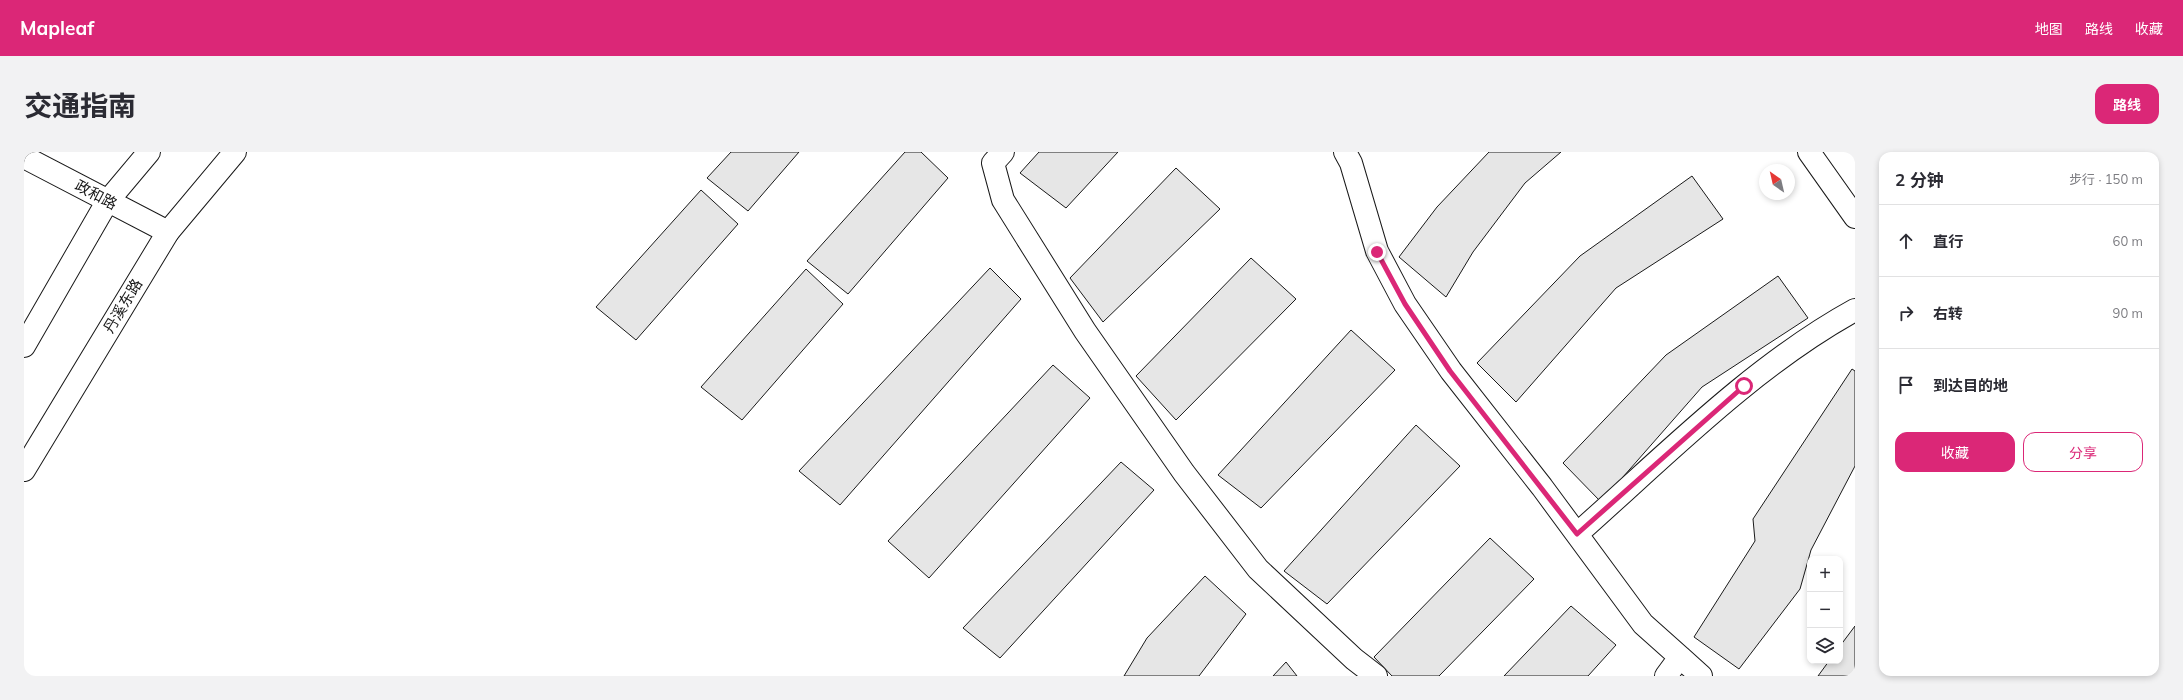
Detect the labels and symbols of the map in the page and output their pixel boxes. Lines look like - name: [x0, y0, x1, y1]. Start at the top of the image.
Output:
- north arrow: [1759, 164, 1795, 200]
- street label: 政和路: [72, 176, 121, 214]
- route end: [1368, 243, 1386, 261]
- street label: 丹溪东路: [99, 275, 146, 336]
- route start: [1735, 377, 1753, 395]

